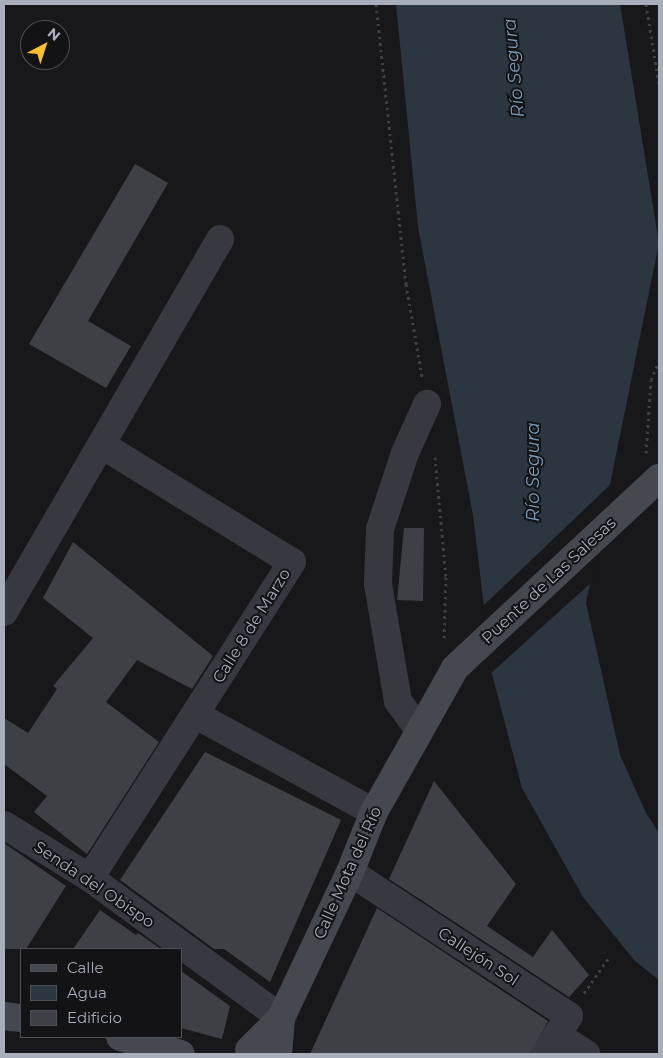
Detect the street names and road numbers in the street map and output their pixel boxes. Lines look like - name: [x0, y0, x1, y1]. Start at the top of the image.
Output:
- street label: Puente de Las Salesas: [478, 514, 620, 648]
- street label: Calle 8 de Marzo: [209, 565, 295, 687]
- street label: Calle Mota del Río: [310, 804, 386, 942]
- street label: Senda del Obispo: [30, 838, 158, 932]
- street label: Callejón Sol: [434, 924, 522, 990]

